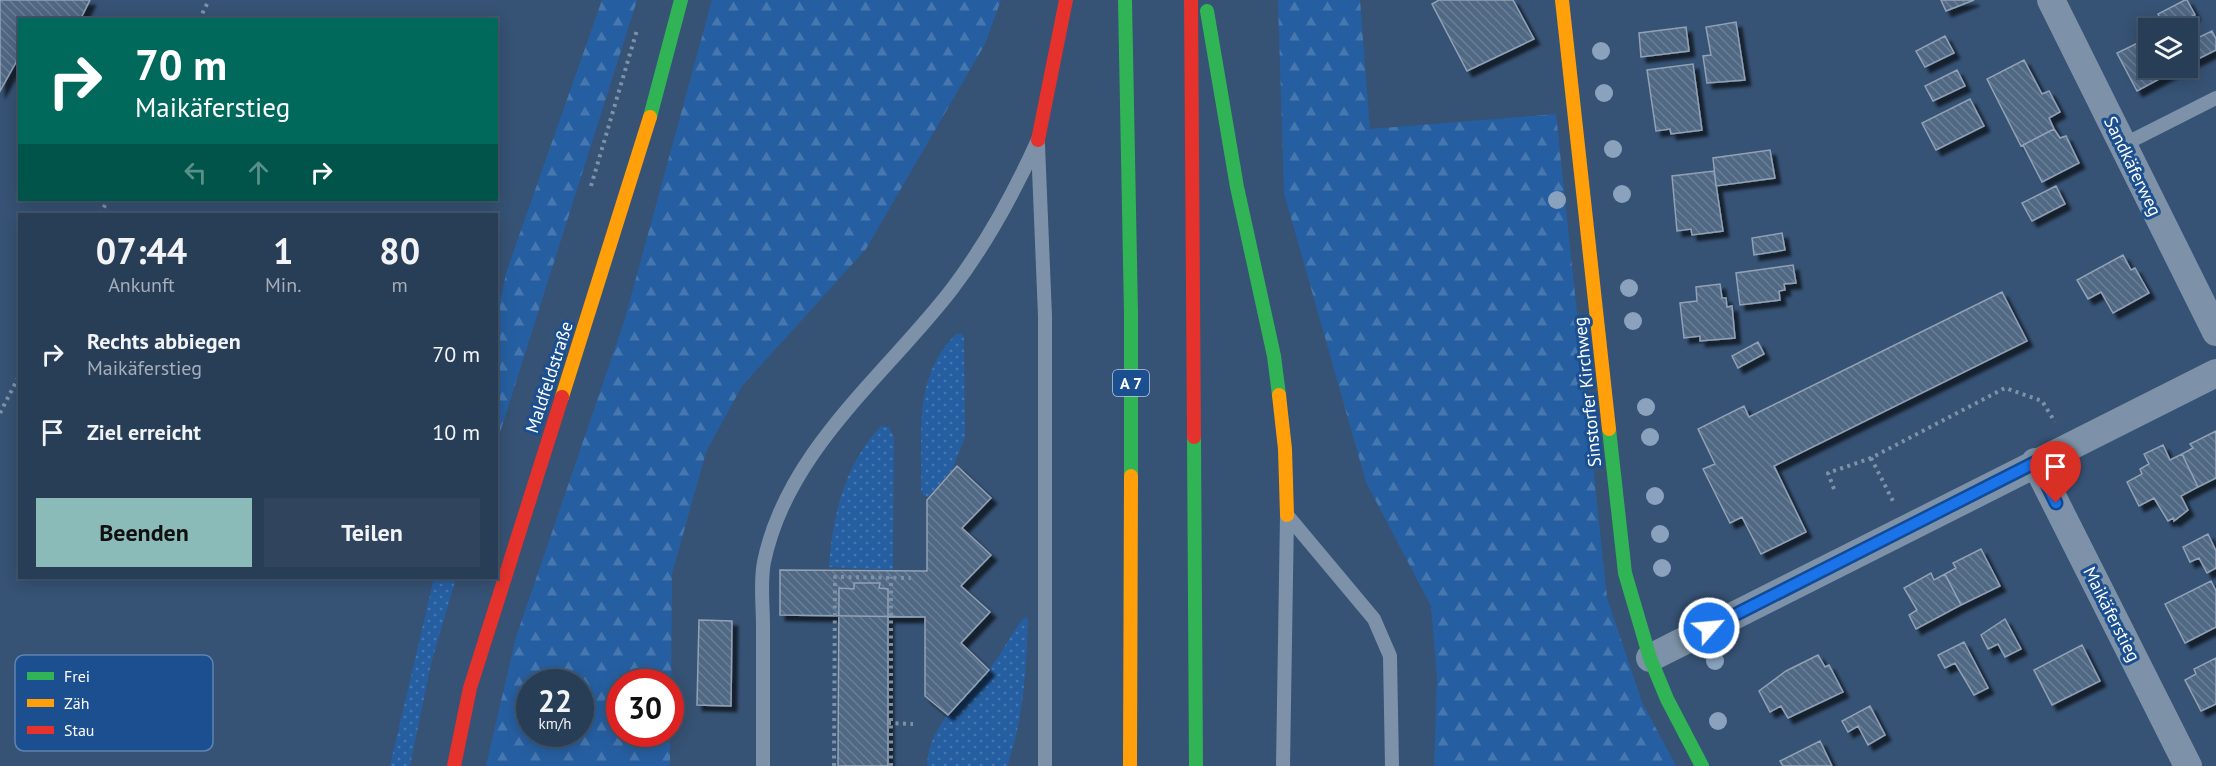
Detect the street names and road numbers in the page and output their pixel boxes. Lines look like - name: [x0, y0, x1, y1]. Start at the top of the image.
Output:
- street label: Sandkäferweg: [2099, 112, 2167, 220]
- street label: Sinstorfer Kirchweg: [1568, 316, 1606, 468]
- street label: Maldfeldstraße: [520, 318, 578, 436]
- road number: A 7: [1113, 370, 1149, 396]
- street label: Maikäferstieg: [2078, 563, 2146, 665]

